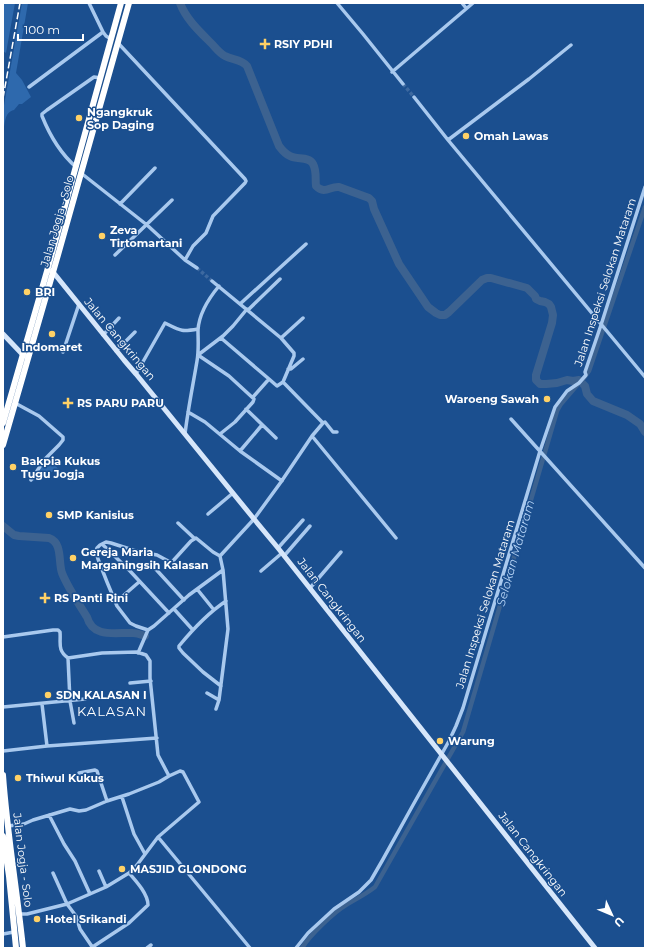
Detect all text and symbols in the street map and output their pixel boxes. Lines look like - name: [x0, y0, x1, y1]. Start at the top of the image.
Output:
- scale bar: [18, 16, 83, 42]
- text: 100 m: [24, 22, 60, 37]
- place label: RSIY PDHI: [274, 37, 333, 51]
- marker: RSIY PDHI: [259, 38, 271, 50]
- place label: Ngangkruk Sop Daging: [87, 105, 154, 132]
- marker: Ngangkruk Sop Daging: [74, 113, 84, 123]
- place label: Omah Lawas: [474, 129, 549, 143]
- marker: Omah Lawas: [461, 131, 471, 141]
- street label: Jalan Jogja - Solo: [37, 173, 77, 269]
- street label: Jalan Inspeksi Selokan Mataram: [571, 196, 639, 369]
- place label: Zeva Tirtomartani: [110, 223, 182, 250]
- marker: Zeva Tirtomartani: [97, 231, 107, 241]
- place label: BRI: [35, 285, 55, 299]
- marker: BRI: [22, 287, 32, 297]
- street label: Jalan Cangkringan: [81, 294, 159, 383]
- marker: Indomaret: [47, 329, 57, 339]
- place label: Indomaret: [22, 340, 83, 354]
- place label: Waroeng Sawah: [445, 392, 539, 406]
- marker: Waroeng Sawah: [542, 394, 552, 404]
- place label: RS PARU PARU: [77, 396, 164, 410]
- marker: RS PARU PARU: [62, 397, 74, 409]
- place label: Bakpia Kukus Tugu Jogja: [21, 454, 100, 481]
- marker: Bakpia Kukus Tugu Jogja: [8, 462, 18, 472]
- water label: Selokan Mataram: [493, 498, 537, 608]
- place label: SMP Kanisius: [57, 508, 134, 522]
- marker: SMP Kanisius: [44, 510, 54, 520]
- street label: Jalan Inspeksi Selokan Mataram: [452, 518, 517, 691]
- place label: Gereja Maria Marganingsih Kalasan: [81, 545, 209, 572]
- marker: Gereja Maria Marganingsih Kalasan: [68, 553, 78, 563]
- street label: Jalan Cangkringan: [294, 554, 369, 645]
- place label: RS Panti Rini: [54, 591, 128, 605]
- marker: RS Panti Rini: [39, 592, 51, 604]
- place label: SDN KALASAN I: [56, 688, 147, 702]
- marker: SDN KALASAN I: [43, 690, 53, 700]
- district label: KALASAN: [77, 703, 147, 719]
- place label: Warung: [448, 734, 495, 748]
- marker: Warung: [435, 736, 445, 746]
- place label: Thiwul Kukus: [26, 771, 104, 785]
- marker: Thiwul Kukus: [13, 773, 23, 783]
- street label: Jalan Cangkringan: [495, 808, 570, 899]
- street label: Jalan Jogja - Solo: [10, 811, 36, 908]
- place label: MASJID GLONDONG: [130, 862, 247, 876]
- marker: MASJID GLONDONG: [117, 864, 127, 874]
- north arrow: [592, 895, 632, 935]
- place label: Hotel Srikandi: [45, 912, 127, 926]
- marker: Hotel Srikandi: [32, 914, 42, 924]
- text: U: [611, 914, 627, 930]

